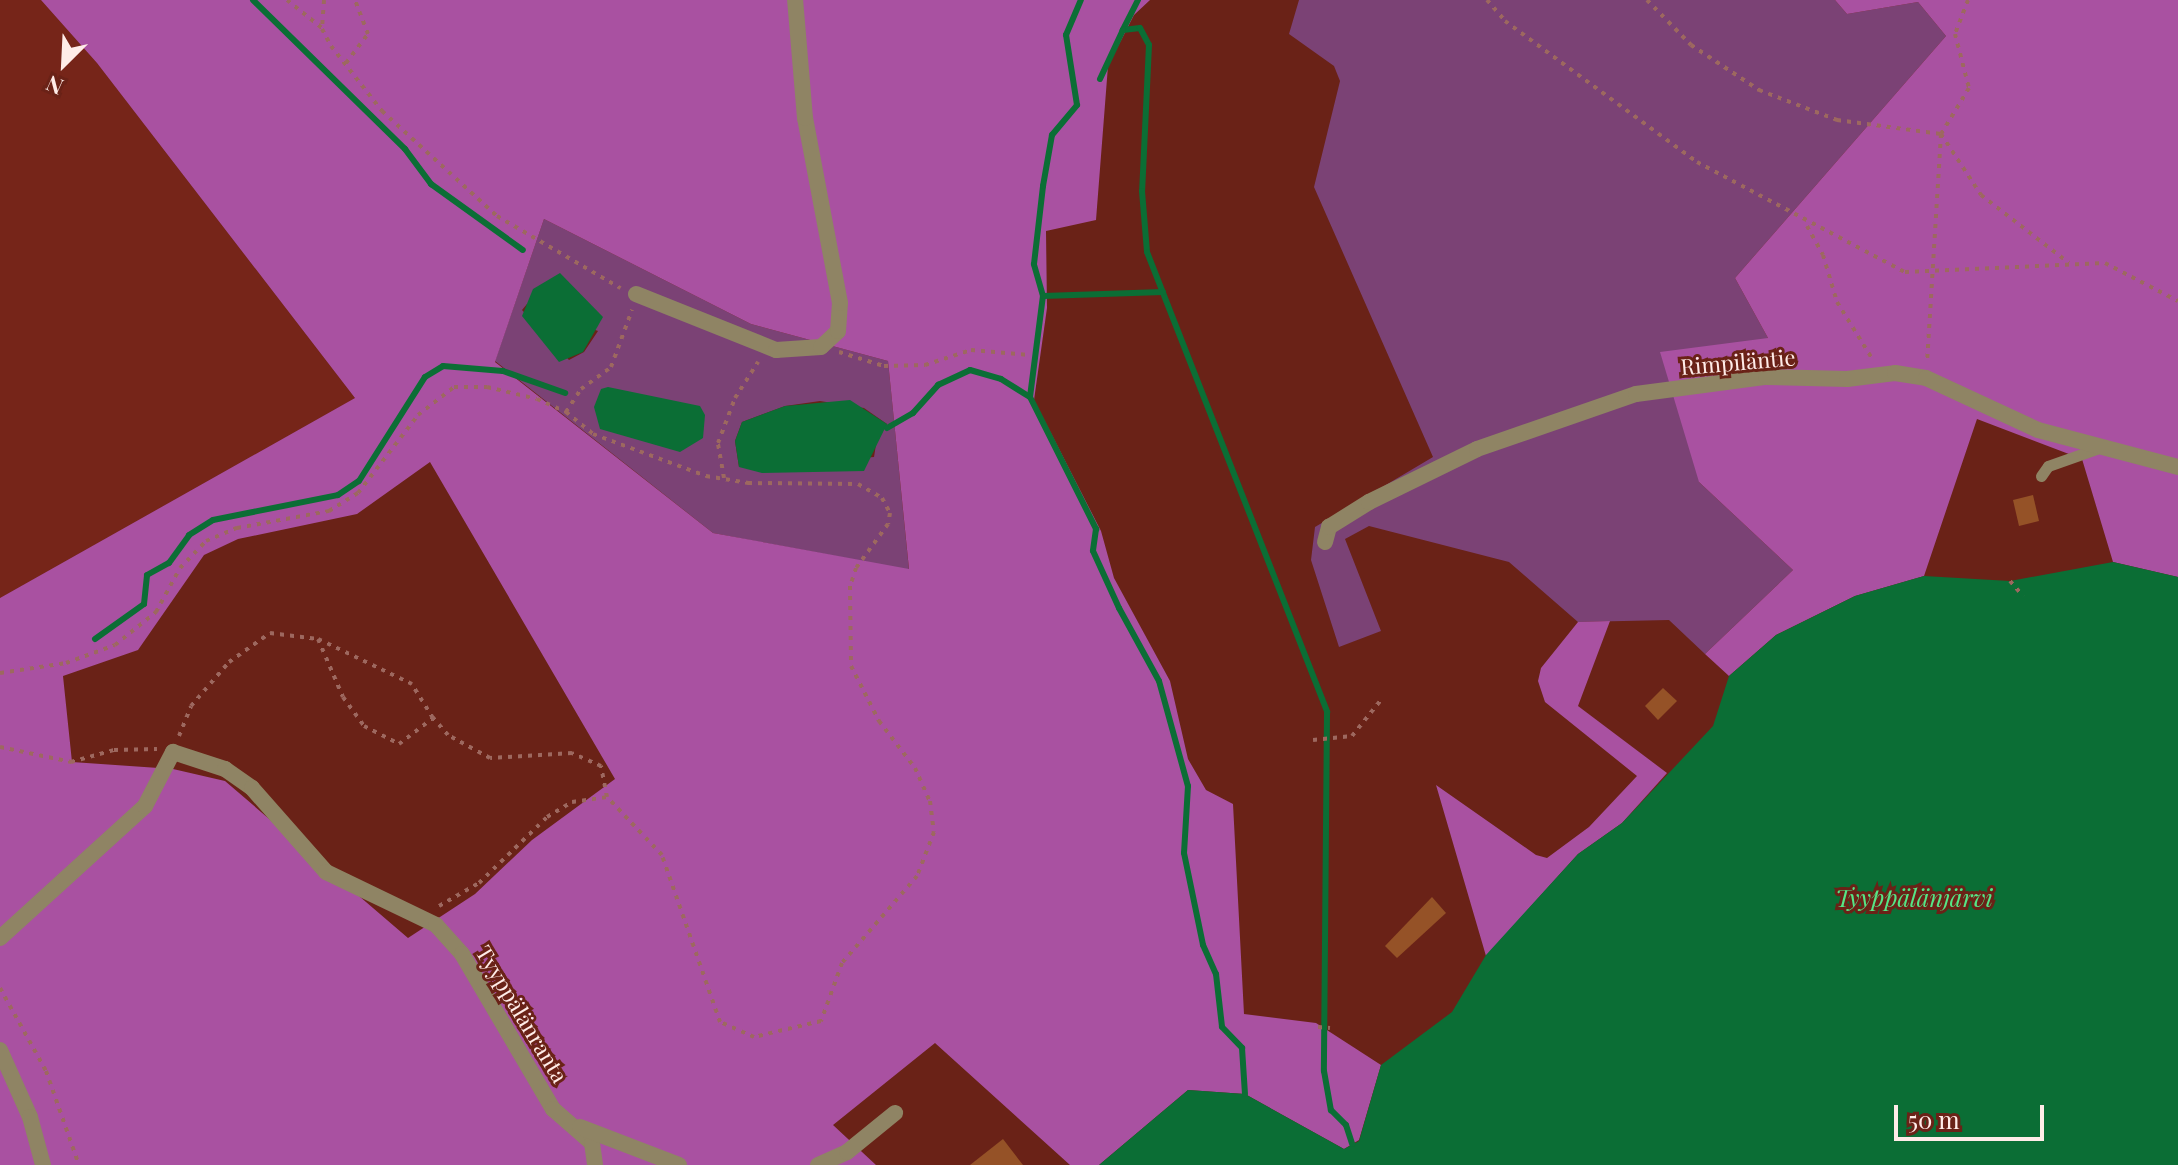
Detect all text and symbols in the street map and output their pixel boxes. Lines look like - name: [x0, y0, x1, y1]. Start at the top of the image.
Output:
- north arrow: [24, 24, 104, 104]
- text: N: [41, 69, 68, 103]
- street label: Rimpiläntie: [1679, 344, 1797, 380]
- water label: Tyyppälänjärvi: [1835, 884, 1993, 912]
- street label: Tyyppälänranta: [471, 941, 573, 1087]
- scale bar: [1898, 1089, 2048, 1139]
- text: 50 m: [1908, 1103, 1960, 1135]

